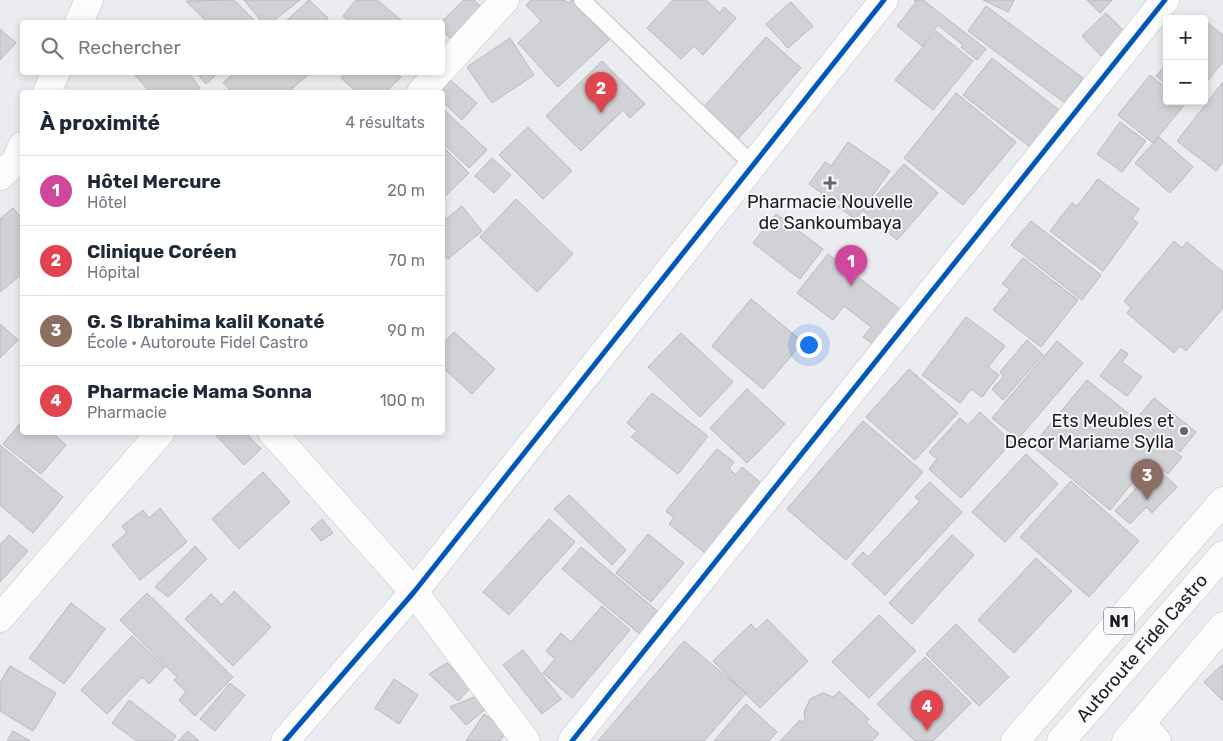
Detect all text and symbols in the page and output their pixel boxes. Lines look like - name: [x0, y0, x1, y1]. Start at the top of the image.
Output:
- map controls: [1163, 15, 1208, 105]
- button: +: [1163, 15, 1208, 60]
- search box: [20, 20, 445, 75]
- icon: search: [38, 34, 66, 62]
- text: Rechercher: [78, 36, 181, 59]
- button: −: [1163, 60, 1208, 105]
- pin: 2: [585, 72, 617, 113]
- text: À proximité: [40, 110, 160, 135]
- text: 4 résultats: [345, 113, 425, 132]
- text: Hôtel Mercure: [87, 170, 221, 193]
- marker: Pharmacie Nouvelle de Sankoumbaya: [824, 177, 836, 189]
- text: 1: [52, 181, 60, 200]
- text: 20 m: [387, 181, 425, 200]
- place label: Pharmacie Nouvelle de Sankoumbaya: [747, 191, 913, 234]
- text: Hôtel: [87, 193, 127, 212]
- text: Clinique Coréen: [87, 240, 237, 263]
- pin: 1: [835, 245, 867, 286]
- text: 2: [51, 251, 61, 270]
- text: 70 m: [388, 251, 425, 270]
- text: Hôpital: [87, 263, 140, 282]
- text: G. S Ibrahima kalil Konaté: [87, 310, 325, 333]
- text: 3: [51, 321, 61, 340]
- text: 90 m: [387, 321, 425, 340]
- your location: [796, 332, 822, 358]
- text: École · Autoroute Fidel Castro: [87, 333, 308, 352]
- text: Pharmacie Mama Sonna: [87, 380, 312, 403]
- text: 4: [51, 391, 61, 410]
- text: 100 m: [380, 391, 425, 410]
- text: Pharmacie: [87, 403, 167, 422]
- place label: Ets Meubles et Decor Mariame Sylla: [1005, 410, 1174, 453]
- marker: Ets Meubles et Decor Mariame Sylla: [1178, 425, 1190, 437]
- pin: 3: [1131, 459, 1163, 500]
- street label: Autoroute Fidel Castro: [1072, 569, 1212, 727]
- road number: N1: [1104, 608, 1134, 634]
- pin: 4: [911, 690, 943, 731]

